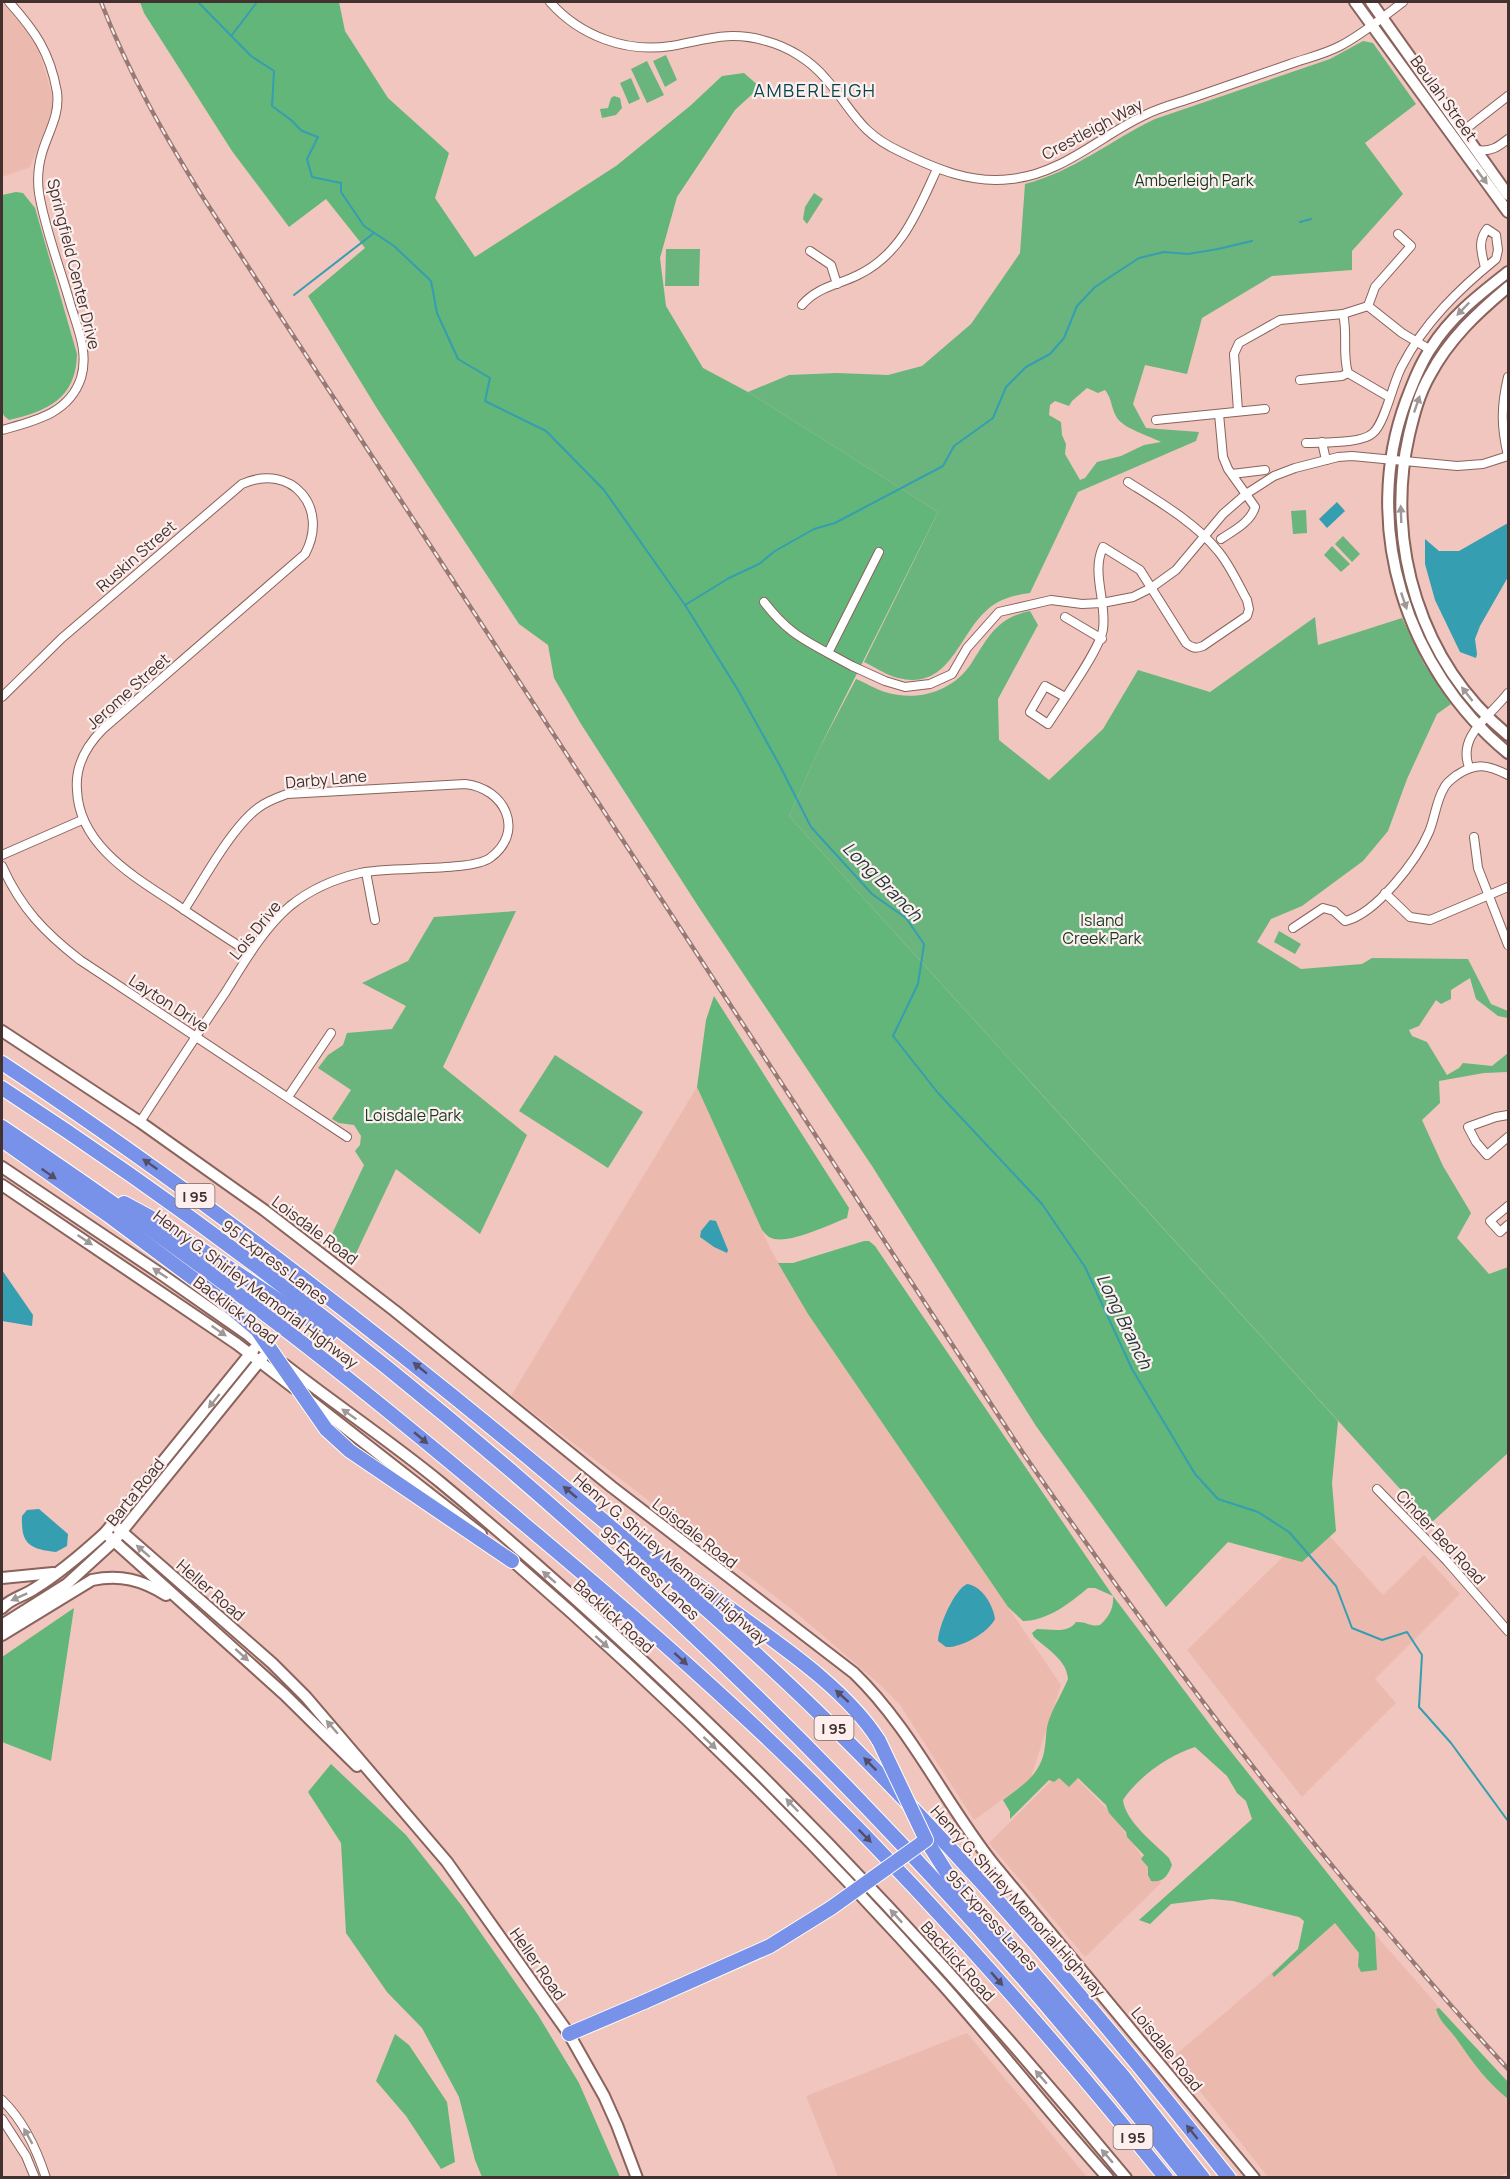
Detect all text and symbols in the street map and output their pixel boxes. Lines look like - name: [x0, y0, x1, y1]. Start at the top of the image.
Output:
- street label: Beulah Street: [1405, 51, 1483, 145]
- district label: AMBERLEIGH: [754, 78, 876, 102]
- street label: Crestleigh Way: [1038, 93, 1147, 165]
- one-way arrow: [1476, 168, 1488, 184]
- park label: Amberleigh Park: [1134, 169, 1255, 191]
- street label: Springfield Center Drive: [42, 176, 106, 352]
- one-way arrow: [1457, 302, 1471, 316]
- one-way arrow: [1413, 395, 1423, 413]
- one-way arrow: [1397, 505, 1406, 524]
- street label: Ruskin Street: [91, 515, 181, 597]
- one-way arrow: [1399, 592, 1409, 610]
- street label: Jerome Street: [82, 648, 174, 734]
- one-way arrow: [1462, 687, 1474, 702]
- street label: Darby Lane: [284, 764, 368, 794]
- water label: Long Branch: [838, 836, 929, 927]
- street label: Lois Drive: [224, 896, 286, 964]
- park label: Island Creek Park: [1063, 909, 1142, 949]
- street label: Layton Drive: [125, 969, 213, 1037]
- park label: Loisdale Park: [365, 1104, 462, 1126]
- one-way arrow: [142, 1158, 158, 1170]
- one-way arrow: [41, 1168, 57, 1180]
- road number: I 95: [176, 1184, 214, 1208]
- street label: Loisdale Road: [268, 1190, 362, 1270]
- street label: Henry G. Shirley Memorial Highway: [149, 1205, 363, 1374]
- street label: 95 Express Lanes: [217, 1215, 333, 1309]
- one-way arrow: [77, 1235, 93, 1246]
- one-way arrow: [152, 1268, 168, 1279]
- water label: Long Branch: [1092, 1269, 1159, 1374]
- street label: Backlick Road: [189, 1271, 283, 1349]
- one-way arrow: [210, 1325, 226, 1337]
- one-way arrow: [412, 1363, 427, 1375]
- one-way arrow: [208, 1393, 220, 1408]
- one-way arrow: [341, 1409, 357, 1420]
- one-way arrow: [413, 1431, 428, 1443]
- street label: Barta Road: [101, 1454, 169, 1530]
- street label: Henry G. Shirley Memorial Highway: [569, 1468, 773, 1650]
- street label: Cinder Bed Road: [1391, 1485, 1491, 1589]
- one-way arrow: [562, 1486, 578, 1499]
- street label: Loisdale Road: [648, 1493, 742, 1573]
- street label: 95 Express Lanes: [595, 1521, 705, 1625]
- one-way arrow: [136, 1545, 151, 1558]
- street label: Heller Road: [172, 1554, 250, 1626]
- one-way arrow: [542, 1571, 557, 1584]
- street label: Backlick Road: [569, 1574, 659, 1658]
- one-way arrow: [10, 1592, 27, 1601]
- one-way arrow: [594, 1635, 609, 1648]
- one-way arrow: [234, 1648, 249, 1661]
- one-way arrow: [673, 1652, 688, 1665]
- one-way arrow: [834, 1690, 850, 1703]
- road number: I 95: [814, 1716, 854, 1740]
- one-way arrow: [325, 1719, 338, 1735]
- one-way arrow: [703, 1736, 718, 1750]
- one-way arrow: [863, 1757, 878, 1771]
- one-way arrow: [785, 1797, 799, 1812]
- street label: Henry G. Shirley Memorial Highway: [926, 1800, 1111, 2002]
- one-way arrow: [858, 1828, 872, 1843]
- street label: 95 Express Lanes: [941, 1865, 1043, 1975]
- one-way arrow: [889, 1909, 903, 1923]
- street label: Backlick Road: [916, 1916, 1000, 2006]
- street label: Heller Road: [505, 1923, 571, 2005]
- one-way arrow: [990, 1971, 1004, 1986]
- street label: Loisdale Road: [1126, 2002, 1208, 2096]
- one-way arrow: [1034, 2069, 1047, 2085]
- one-way arrow: [1187, 2124, 1199, 2139]
- road number: I 95: [1114, 2125, 1152, 2149]
- one-way arrow: [23, 2127, 33, 2144]
- one-way arrow: [1101, 2148, 1114, 2164]

